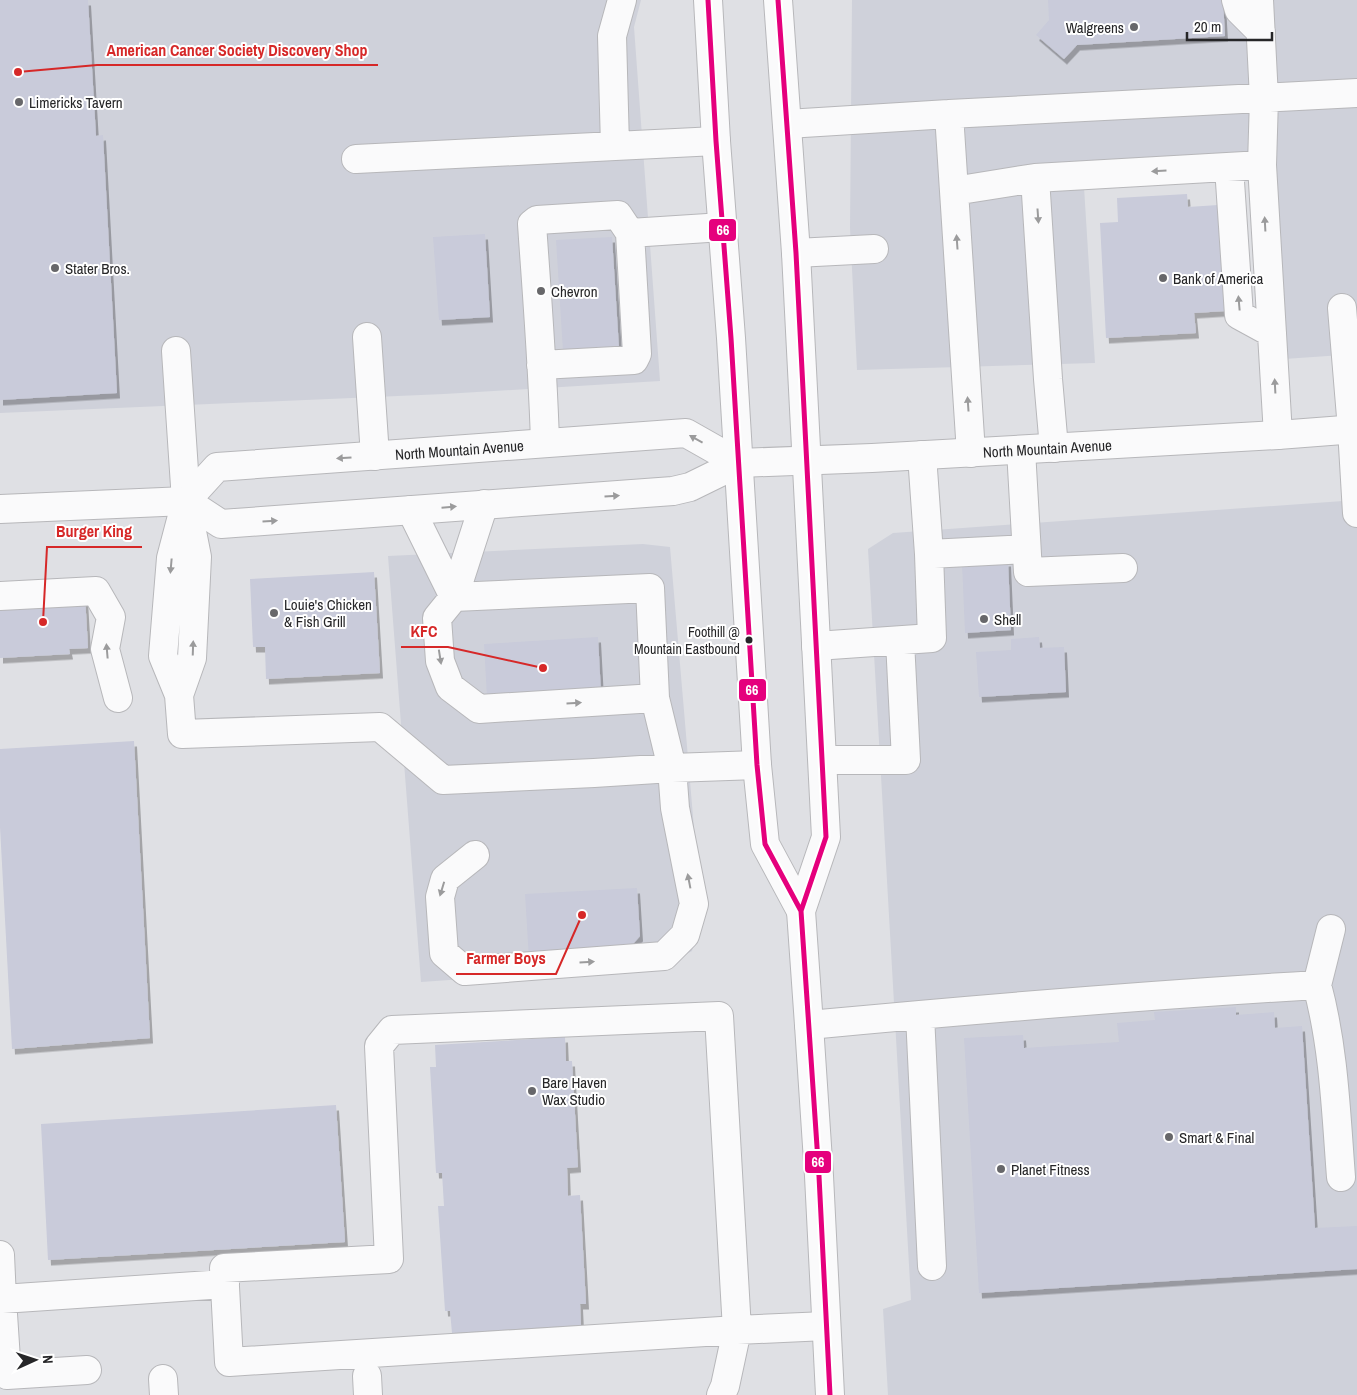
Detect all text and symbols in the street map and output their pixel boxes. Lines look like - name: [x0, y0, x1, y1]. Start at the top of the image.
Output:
- scale bar: [1187, 10, 1272, 42]
- text: 20 m: [1194, 16, 1221, 37]
- place label: Walgreens: [1066, 17, 1124, 38]
- marker: Walgreens: [1128, 21, 1140, 33]
- callout: American Cancer Society Discovery Shop: [97, 34, 378, 65]
- text: American Cancer Society Discovery Shop: [106, 39, 368, 61]
- place label: Limericks Tavern: [29, 92, 123, 113]
- marker: Limericks Tavern: [13, 96, 25, 108]
- one-way arrow: [1151, 167, 1167, 175]
- one-way arrow: [1034, 209, 1042, 225]
- one-way arrow: [1261, 216, 1269, 232]
- line badge: 66: [708, 218, 737, 242]
- text: 66: [717, 221, 729, 239]
- one-way arrow: [953, 234, 961, 250]
- place label: Stater Bros.: [65, 258, 130, 279]
- marker: Stater Bros.: [49, 262, 61, 274]
- place label: Bank of America: [1173, 268, 1263, 289]
- marker: Bank of America: [1157, 272, 1169, 284]
- place label: Chevron: [551, 281, 598, 302]
- marker: Chevron: [535, 285, 547, 297]
- one-way arrow: [1234, 295, 1242, 311]
- one-way arrow: [1270, 378, 1278, 394]
- one-way arrow: [964, 396, 972, 412]
- street label: North Mountain Avenue: [394, 434, 525, 465]
- street label: North Mountain Avenue: [982, 434, 1113, 462]
- one-way arrow: [689, 435, 704, 443]
- one-way arrow: [336, 454, 352, 462]
- one-way arrow: [604, 491, 620, 499]
- one-way arrow: [442, 503, 458, 511]
- callout: Burger King: [47, 516, 142, 547]
- one-way arrow: [262, 516, 278, 524]
- text: Burger King: [56, 520, 132, 542]
- one-way arrow: [166, 558, 174, 574]
- place label: Louie's Chicken & Fish Grill: [284, 594, 372, 632]
- marker: Louie's Chicken & Fish Grill: [268, 607, 280, 619]
- place label: Shell: [994, 609, 1021, 630]
- marker: Shell: [978, 613, 990, 625]
- callout: KFC: [401, 616, 448, 647]
- text: KFC: [411, 620, 437, 642]
- place label: Foothill @ Mountain Eastbound: [634, 623, 740, 658]
- marker: Foothill @ Mountain Eastbound: [744, 635, 754, 645]
- one-way arrow: [189, 640, 197, 656]
- one-way arrow: [103, 643, 111, 659]
- one-way arrow: [437, 650, 445, 666]
- line badge: 66: [738, 678, 767, 702]
- text: 66: [746, 681, 758, 699]
- one-way arrow: [566, 699, 582, 707]
- one-way arrow: [685, 873, 693, 889]
- one-way arrow: [438, 881, 446, 896]
- callout: Farmer Boys: [456, 943, 556, 974]
- text: Farmer Boys: [466, 947, 546, 969]
- one-way arrow: [579, 958, 595, 966]
- place label: Bare Haven Wax Studio: [542, 1072, 607, 1110]
- marker: Bare Haven Wax Studio: [526, 1085, 538, 1097]
- place label: Smart & Final: [1179, 1127, 1254, 1148]
- marker: Smart & Final: [1163, 1131, 1175, 1143]
- line badge: 66: [804, 1150, 832, 1174]
- text: 66: [812, 1153, 824, 1171]
- place label: Planet Fitness: [1011, 1159, 1090, 1180]
- marker: Planet Fitness: [995, 1163, 1007, 1175]
- north arrow: [10, 1335, 60, 1385]
- text: N: [39, 1355, 57, 1364]

